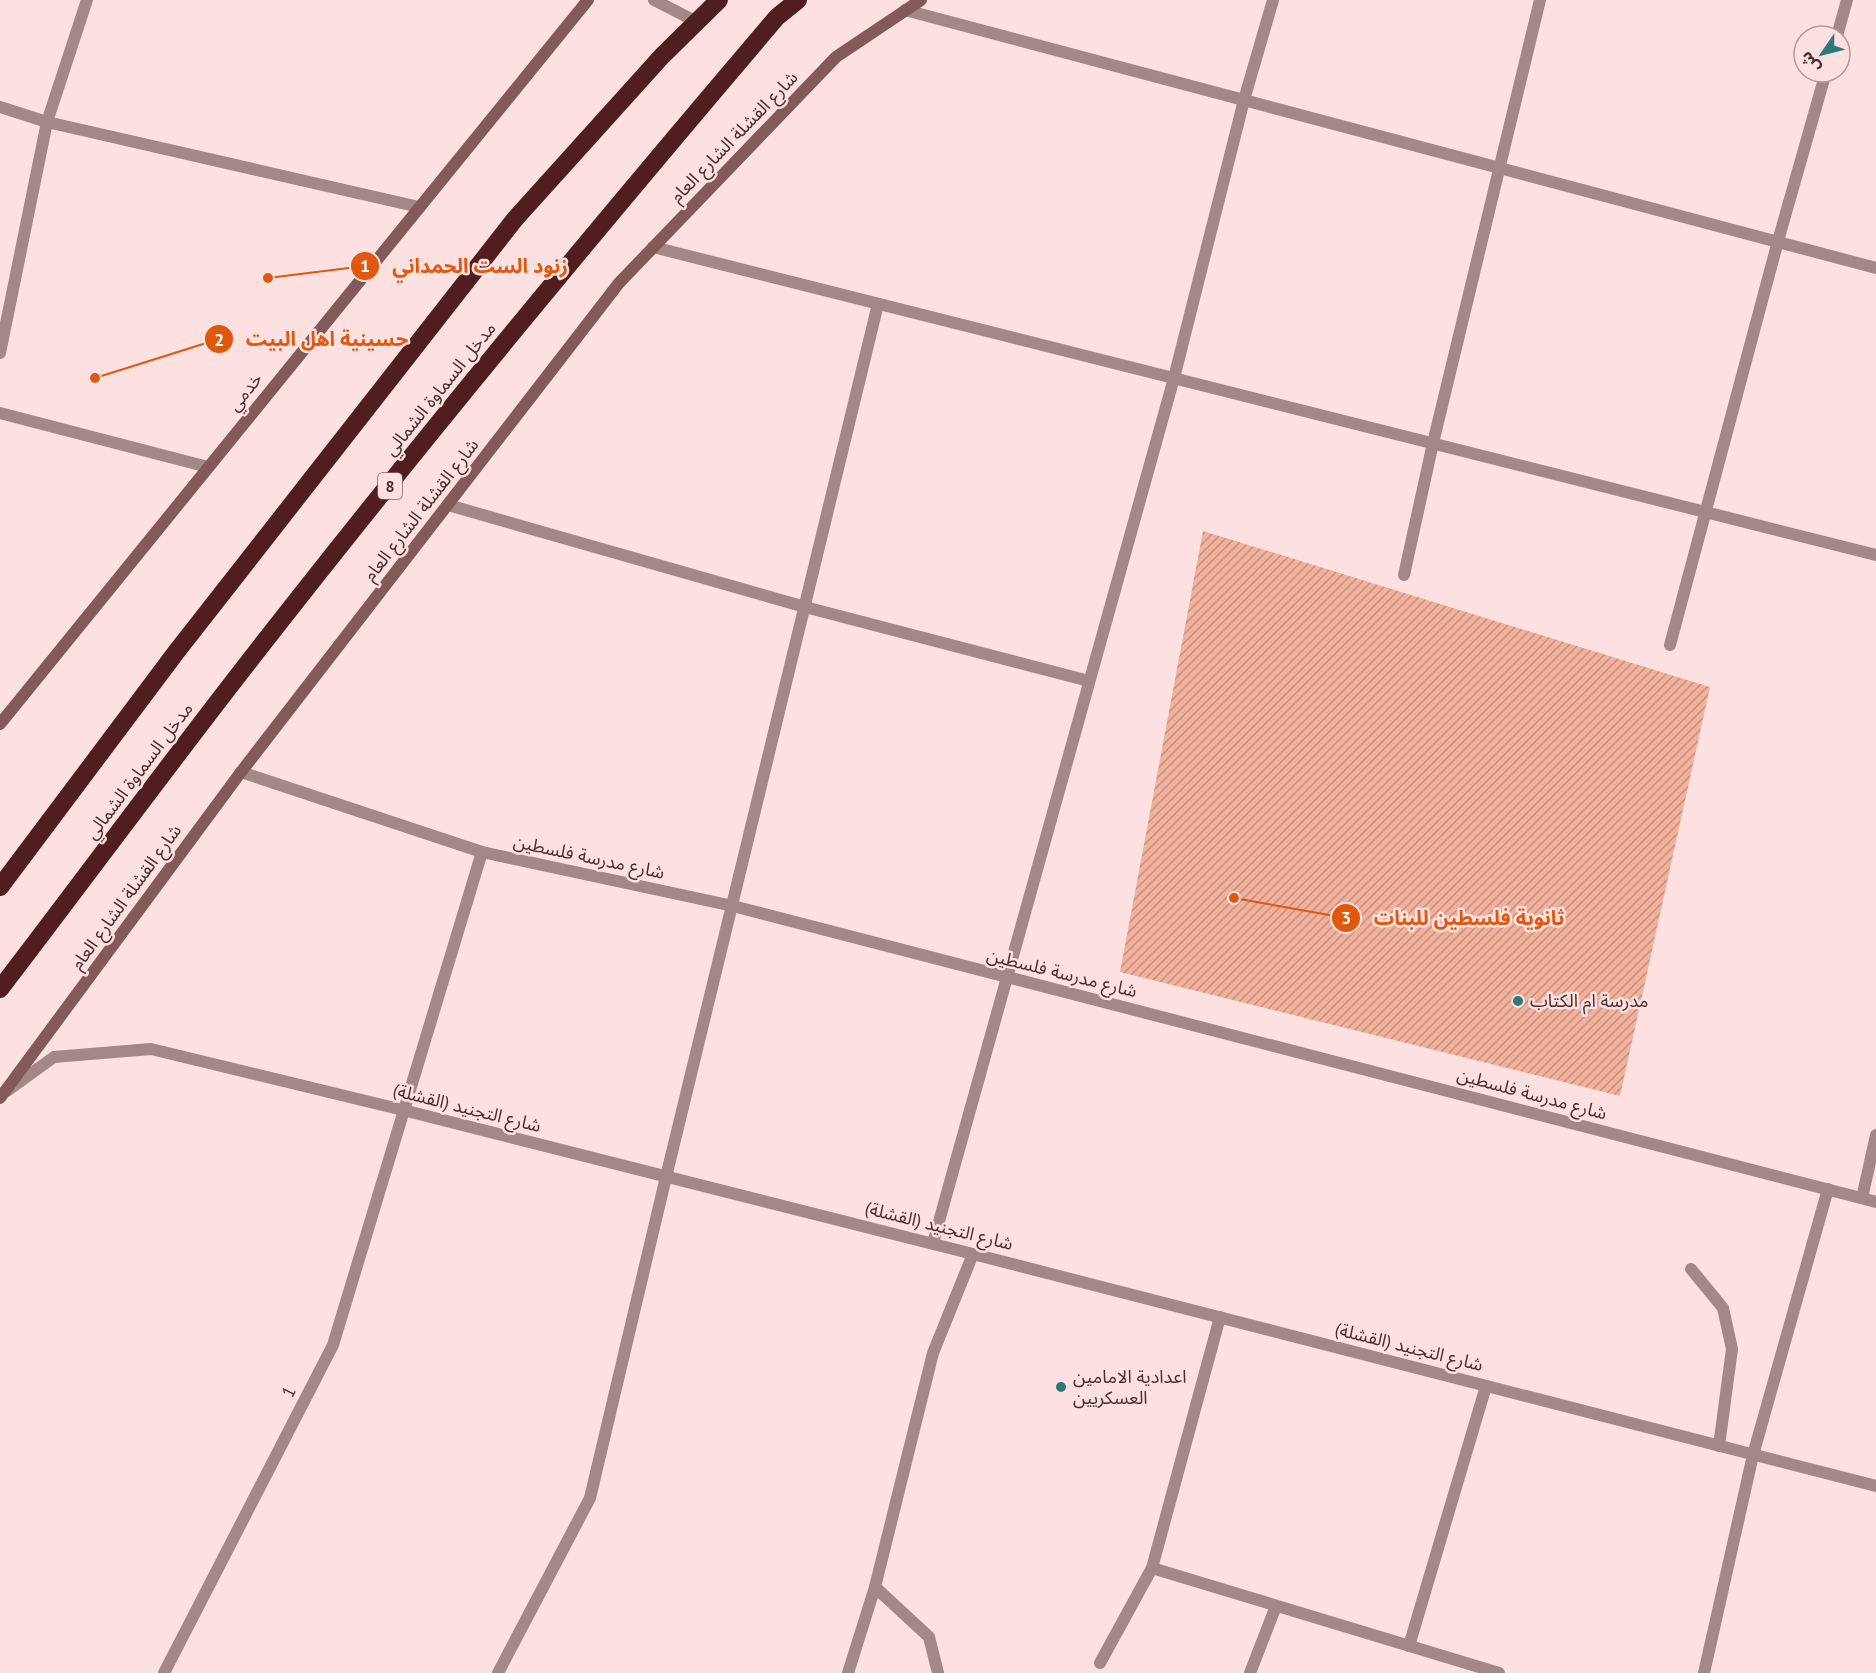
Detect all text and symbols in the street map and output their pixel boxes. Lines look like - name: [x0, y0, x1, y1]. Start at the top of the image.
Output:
- north arrow: [1792, 24, 1852, 84]
- text: ش: [1795, 48, 1824, 77]
- street label: شارع القشلة الشارع العام: [665, 66, 805, 209]
- callout: زنود الست الحمداني: [350, 247, 580, 285]
- text: زنود الست الحمداني: [392, 253, 568, 283]
- text: 1: [360, 254, 370, 277]
- street label: مدخل السماوة الشمالي: [379, 317, 502, 462]
- callout: حسينية اهل البيت: [204, 320, 420, 358]
- text: حسينية اهل البيت: [246, 326, 409, 352]
- text: 2: [214, 328, 224, 351]
- street label: خدمي: [222, 368, 269, 417]
- street label: شارع القشلة الشارع العام: [358, 434, 486, 587]
- road number: 8: [378, 473, 402, 499]
- street label: مدخل السماوة الشمالي: [80, 698, 199, 845]
- street label: شارع القشلة الشارع العام: [65, 819, 189, 976]
- street label: شارع مدرسة فلسطين: [511, 829, 667, 887]
- callout: ثانوية فلسطين للبنات: [1331, 899, 1576, 937]
- text: ثانوية فلسطين للبنات: [1374, 905, 1564, 931]
- text: 3: [1341, 906, 1351, 929]
- street label: شارع مدرسة فلسطين: [984, 943, 1140, 1005]
- place label: مدرسة ام الكتاب: [1530, 989, 1649, 1015]
- marker: مدرسة ام الكتاب: [1511, 994, 1525, 1008]
- street label: شارع مدرسة فلسطين: [1454, 1062, 1609, 1127]
- street label: شارع التجنيد (القشلة): [390, 1078, 544, 1140]
- street label: شارع التجنيد (القشلة): [862, 1196, 1016, 1258]
- street label: شارع التجنيد (القشلة): [1332, 1317, 1486, 1379]
- place label: اعدادية الامامين العسكريين: [1073, 1365, 1186, 1409]
- marker: اعدادية الامامين العسكريين: [1054, 1380, 1068, 1394]
- street label: 1: [276, 1382, 301, 1401]

